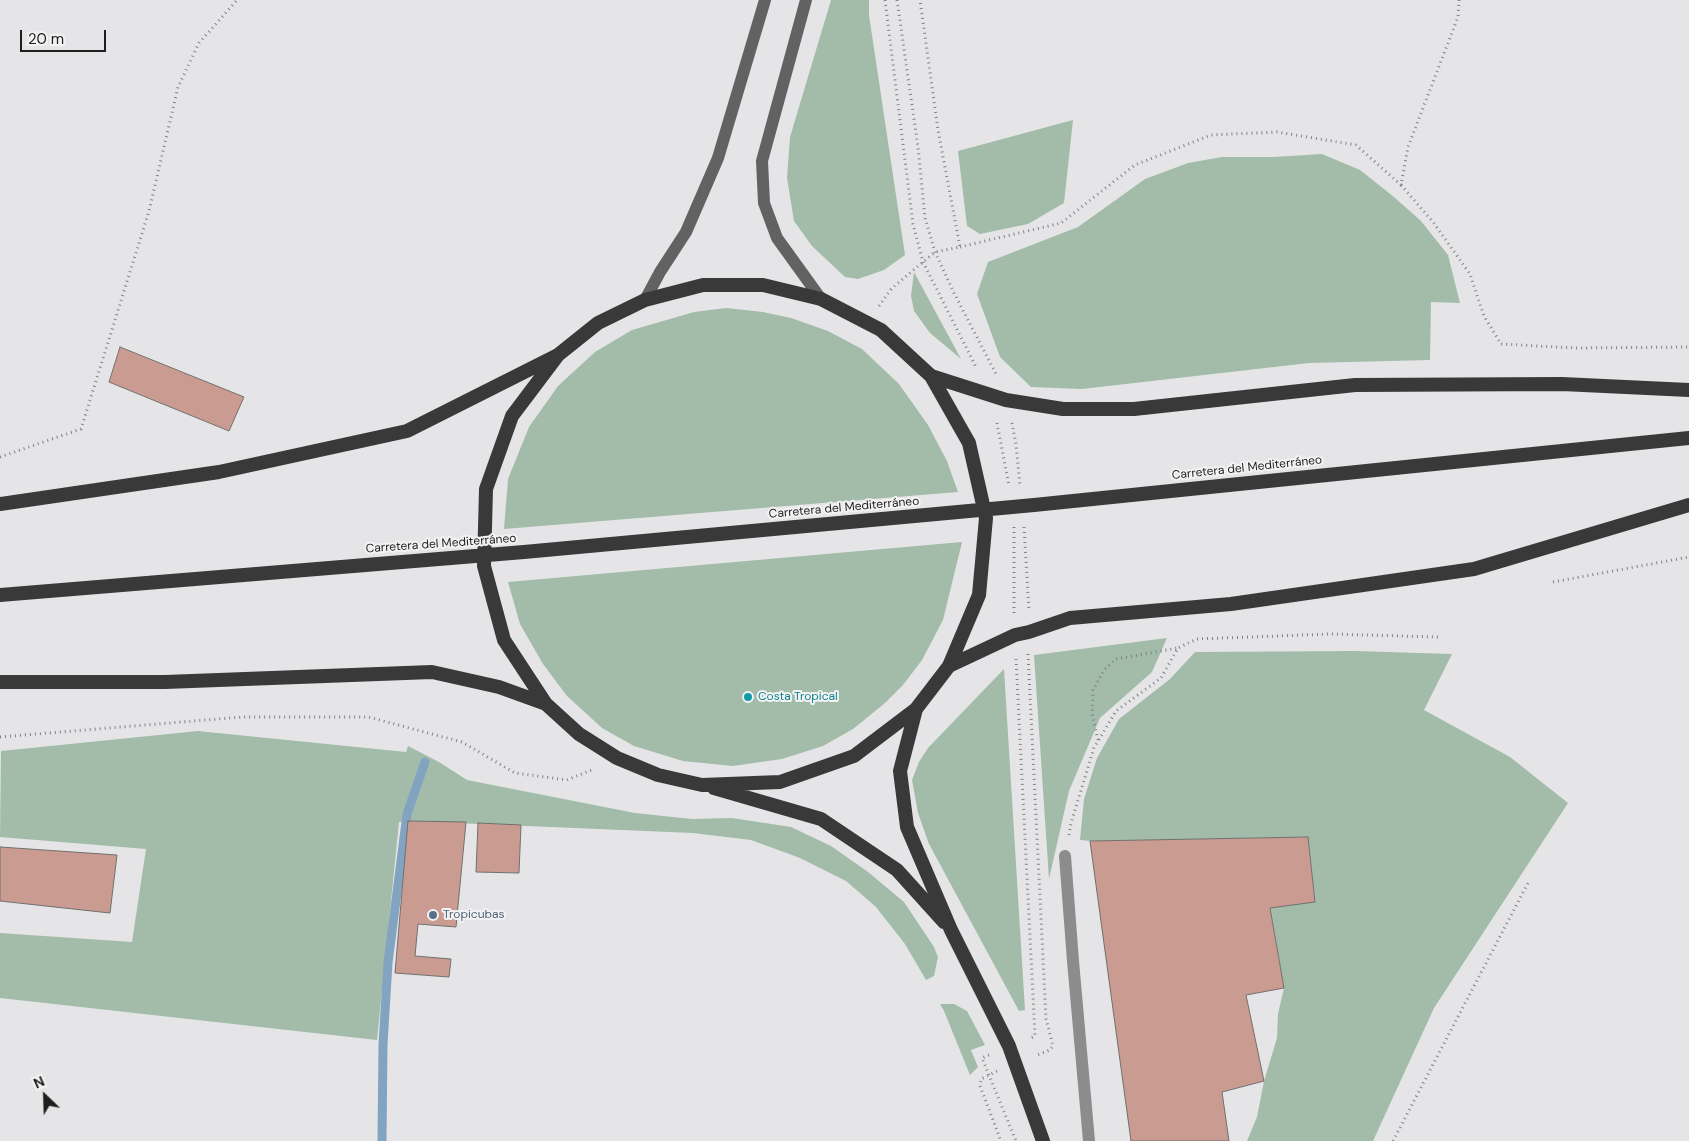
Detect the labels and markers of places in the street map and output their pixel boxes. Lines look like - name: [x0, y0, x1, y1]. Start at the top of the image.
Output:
- place label: Costa Tropical: [758, 690, 838, 704]
- marker: Costa Tropical: [742, 691, 754, 703]
- place label: Tropicubas: [443, 908, 505, 922]
- marker: Tropicubas: [427, 909, 439, 921]

